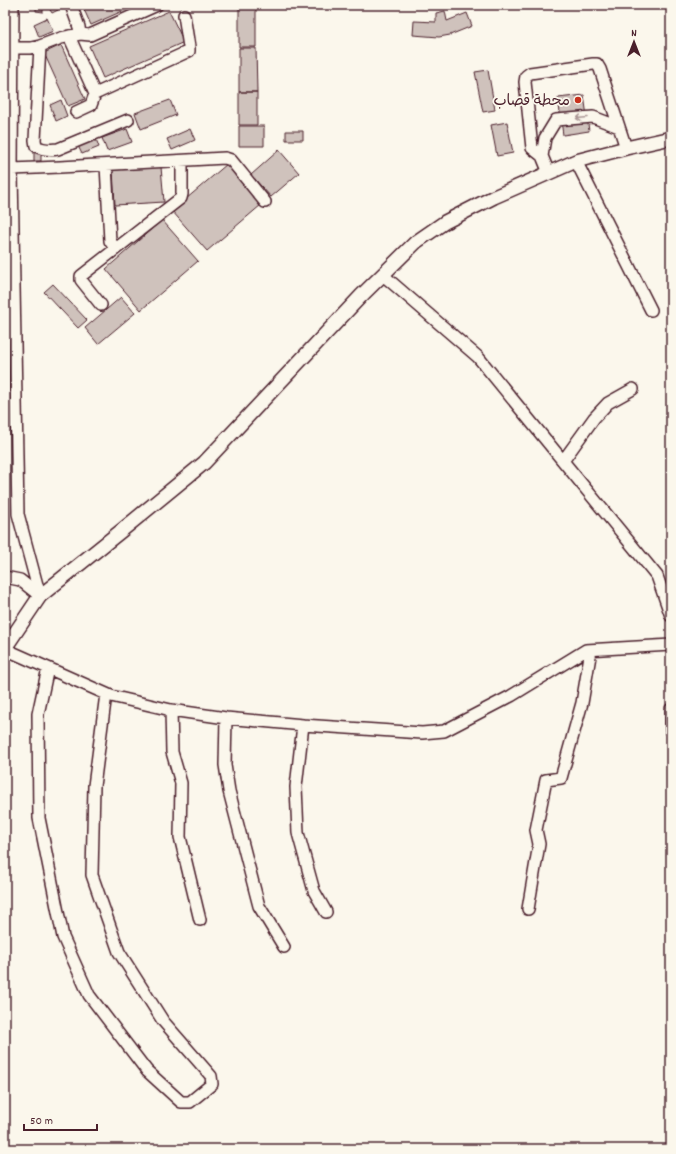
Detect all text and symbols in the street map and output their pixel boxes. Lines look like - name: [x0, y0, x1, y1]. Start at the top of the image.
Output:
- north arrow: [614, 22, 654, 62]
- text: N: [631, 26, 637, 42]
- place label: محطة قصاب: [493, 91, 570, 113]
- marker: محطة قصاب: [573, 95, 583, 105]
- one-way arrow: [576, 114, 589, 121]
- scale bar: [24, 1106, 97, 1132]
- text: 50 m: [30, 1113, 53, 1130]

